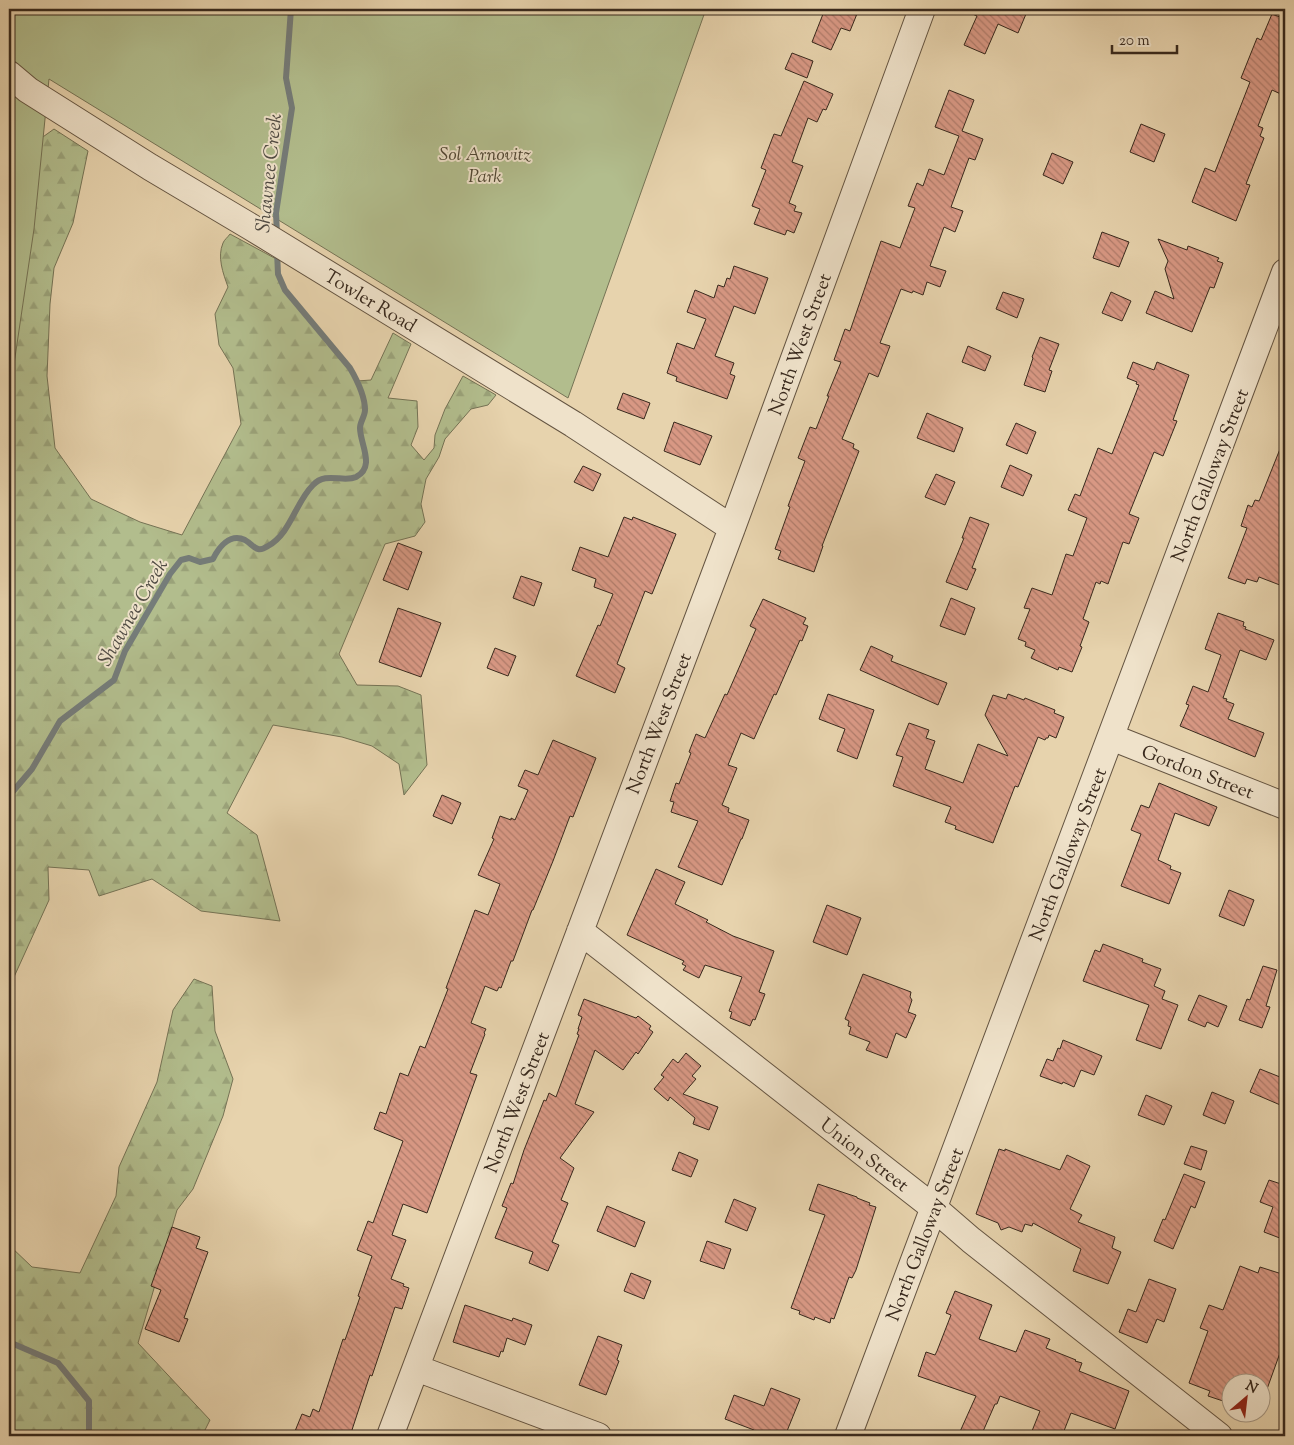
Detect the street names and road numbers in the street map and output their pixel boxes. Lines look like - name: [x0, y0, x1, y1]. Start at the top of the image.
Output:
- street label: Towler Road: [318, 264, 421, 341]
- street label: North West Street: [763, 270, 840, 420]
- street label: North Galloway Street: [1166, 385, 1257, 567]
- street label: North West Street: [621, 649, 700, 798]
- street label: Gordon Street: [1137, 740, 1258, 807]
- street label: North Galloway Street: [1024, 764, 1115, 946]
- street label: North West Street: [479, 1028, 558, 1177]
- street label: Union Street: [813, 1112, 914, 1200]
- street label: North Galloway Street: [881, 1144, 972, 1326]

